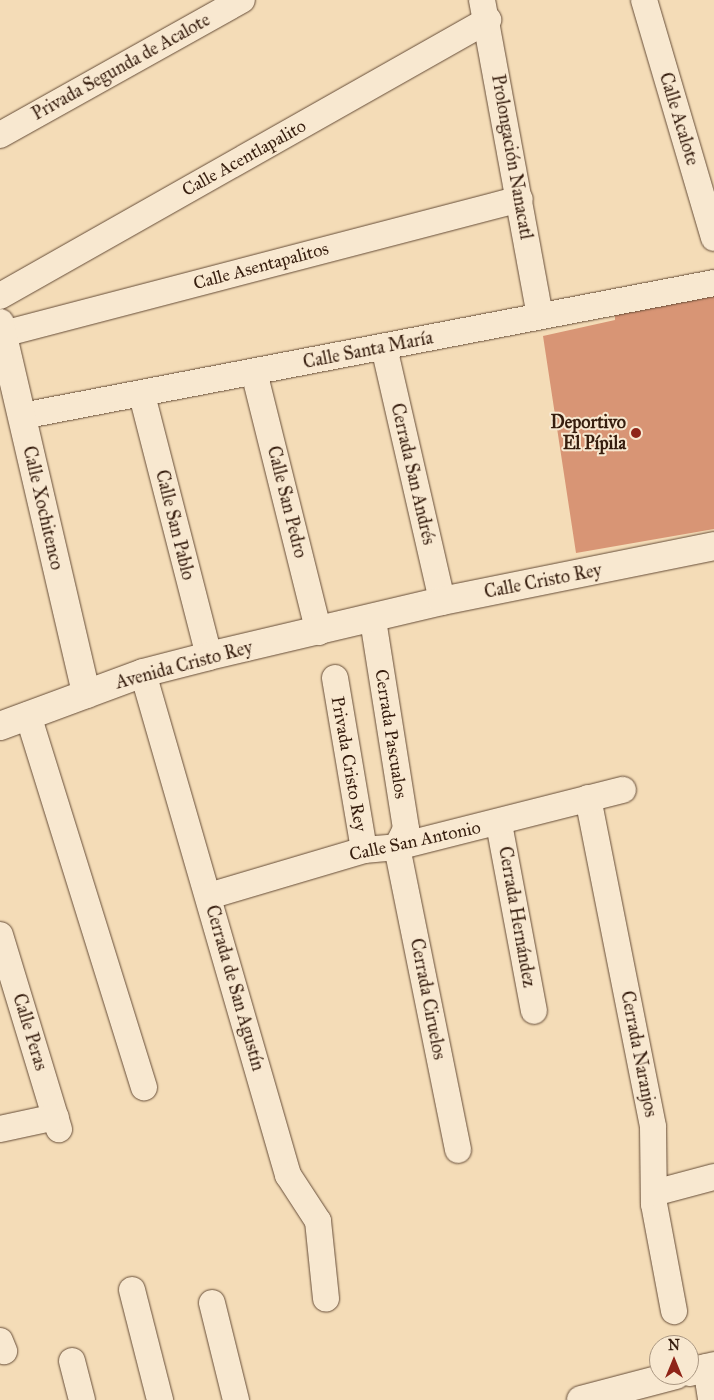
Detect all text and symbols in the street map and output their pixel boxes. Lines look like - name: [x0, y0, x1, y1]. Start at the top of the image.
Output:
- street label: Privada Segunda de Acalote: [28, 9, 214, 125]
- street label: Calle Acalote: [655, 70, 703, 168]
- street label: Prolongación Nanacatl: [487, 73, 537, 241]
- street label: Calle Acentlapalito: [178, 115, 310, 201]
- street label: Calle Asentapalitos: [191, 238, 331, 294]
- street label: Calle Santa María: [301, 327, 435, 373]
- street label: Cerrada San Andrés: [386, 401, 440, 547]
- place label: Deportivo El Pípila: [551, 412, 626, 454]
- marker: Deportivo El Pípila: [630, 427, 642, 439]
- street label: Calle Xochitenco: [18, 444, 68, 572]
- street label: Calle San Pedro: [263, 444, 311, 560]
- street label: Calle San Pablo: [151, 468, 199, 582]
- street label: Calle Cristo Rey: [482, 559, 604, 603]
- street label: Avenida Cristo Rey: [113, 636, 255, 694]
- street label: Cerrada Pascualos: [370, 668, 412, 800]
- street label: Privada Cristo Rey: [326, 695, 372, 833]
- street label: Calle San Antonio: [347, 817, 483, 865]
- street label: Cerrada Hernández: [494, 845, 540, 989]
- street label: Cerrada de San Agustín: [201, 903, 269, 1073]
- street label: Cerrada Ciruelos: [406, 937, 450, 1061]
- street label: Cerrada Naranjos: [616, 989, 662, 1119]
- street label: Calle Peras: [8, 991, 52, 1073]
- north arrow: [649, 1335, 699, 1385]
- text: N: [668, 1337, 680, 1354]

